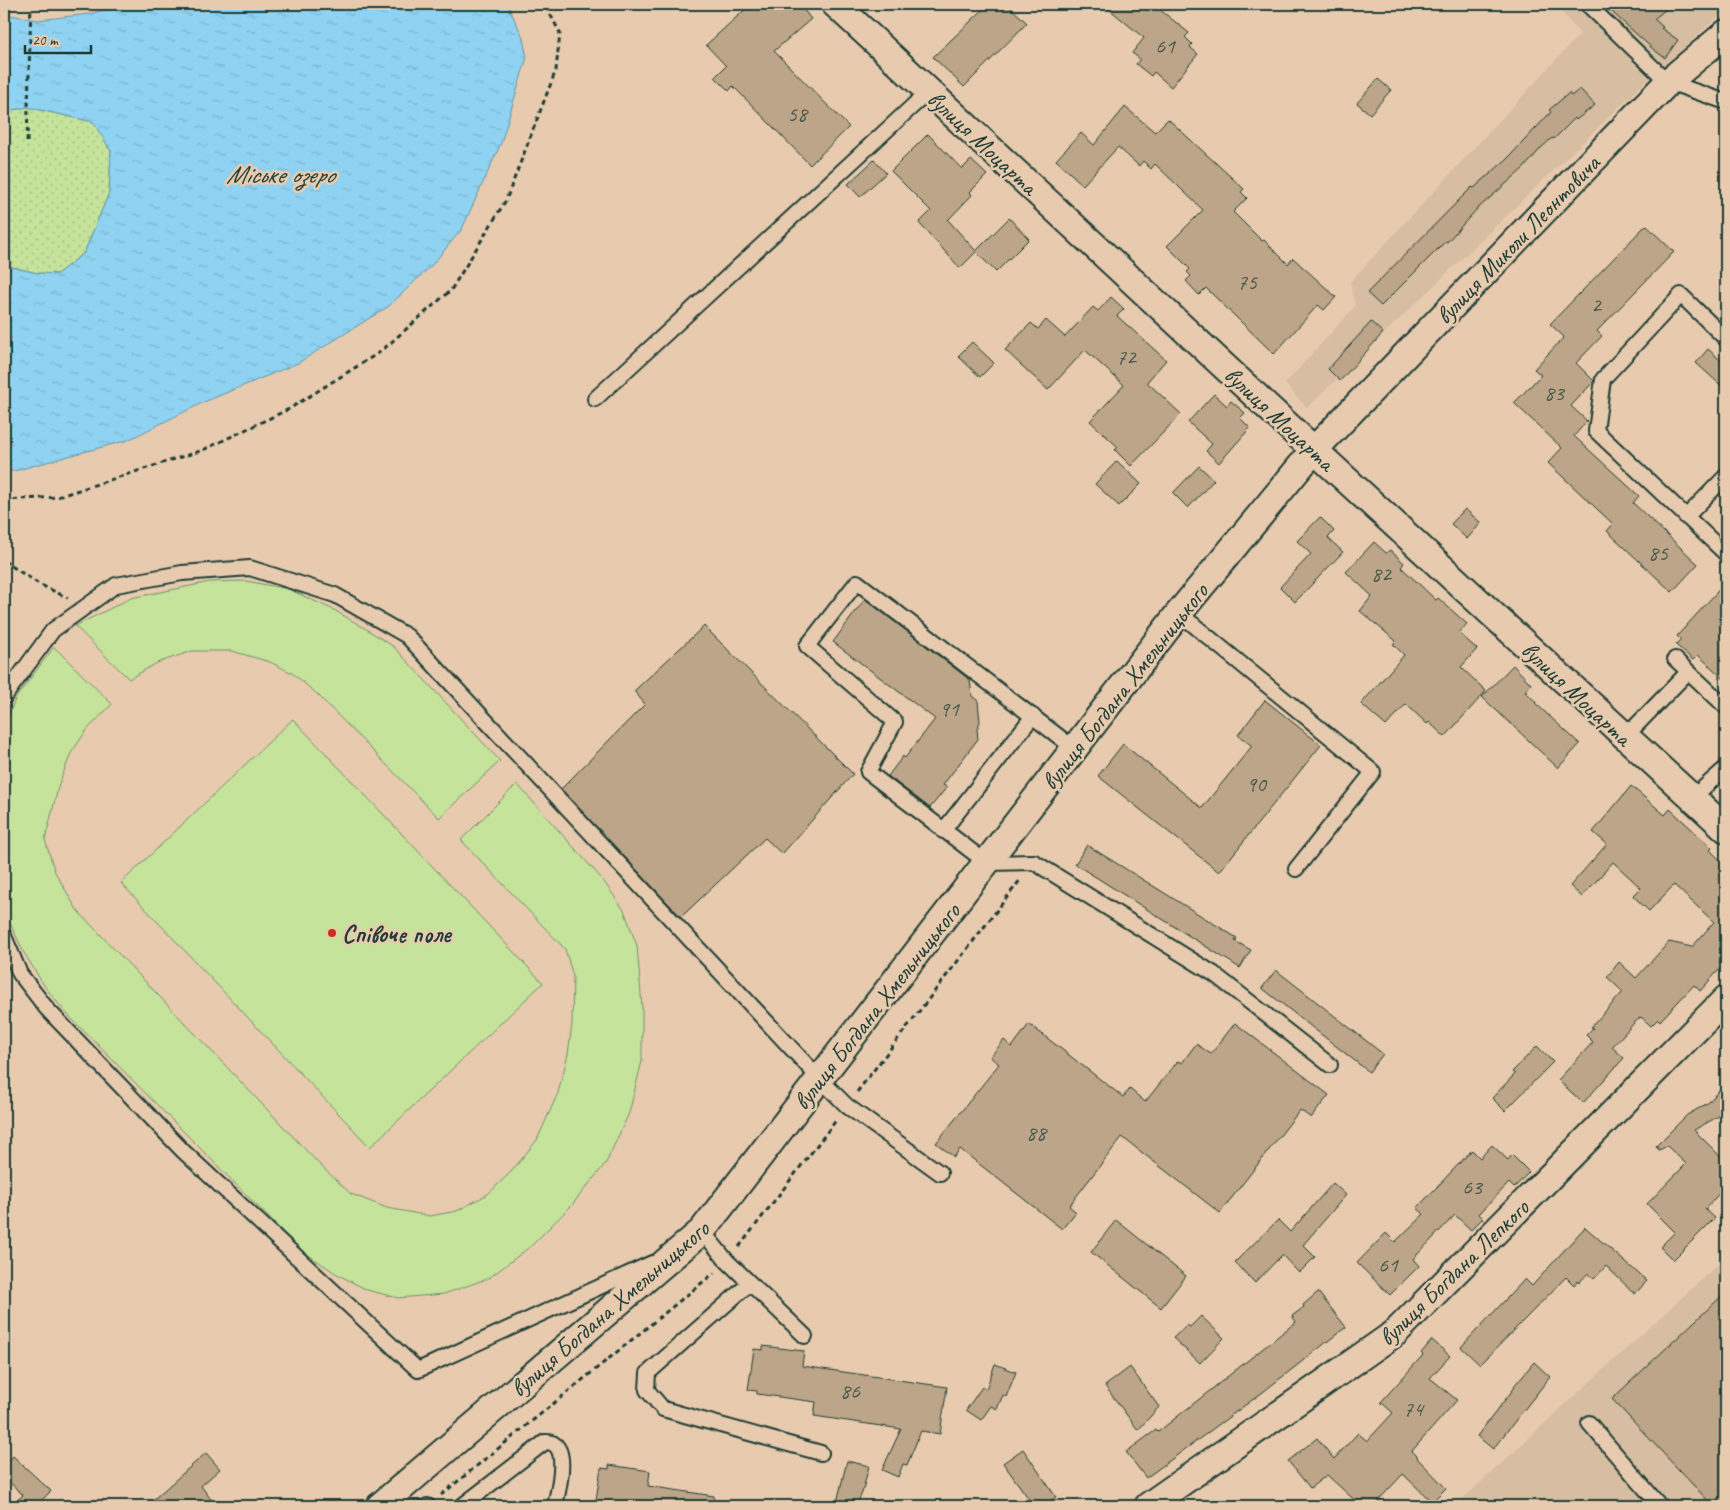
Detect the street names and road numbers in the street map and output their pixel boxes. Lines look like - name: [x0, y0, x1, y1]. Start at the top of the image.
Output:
- street label: вулиця Моцарта: [920, 83, 1046, 204]
- street label: вулиця Миколи Леонтовича: [1428, 147, 1608, 331]
- street label: вулиця Моцарта: [1217, 359, 1343, 480]
- street label: вулиця Богдана Хмельницького: [1034, 576, 1216, 797]
- street label: вулиця Моцарта: [1514, 634, 1640, 755]
- street label: вулиця Богдана Хмельницького: [786, 896, 968, 1117]
- street label: вулиця Богдана Лепкого: [1371, 1192, 1537, 1353]
- street label: вулиця Богдана Хмельницького: [503, 1213, 717, 1404]

